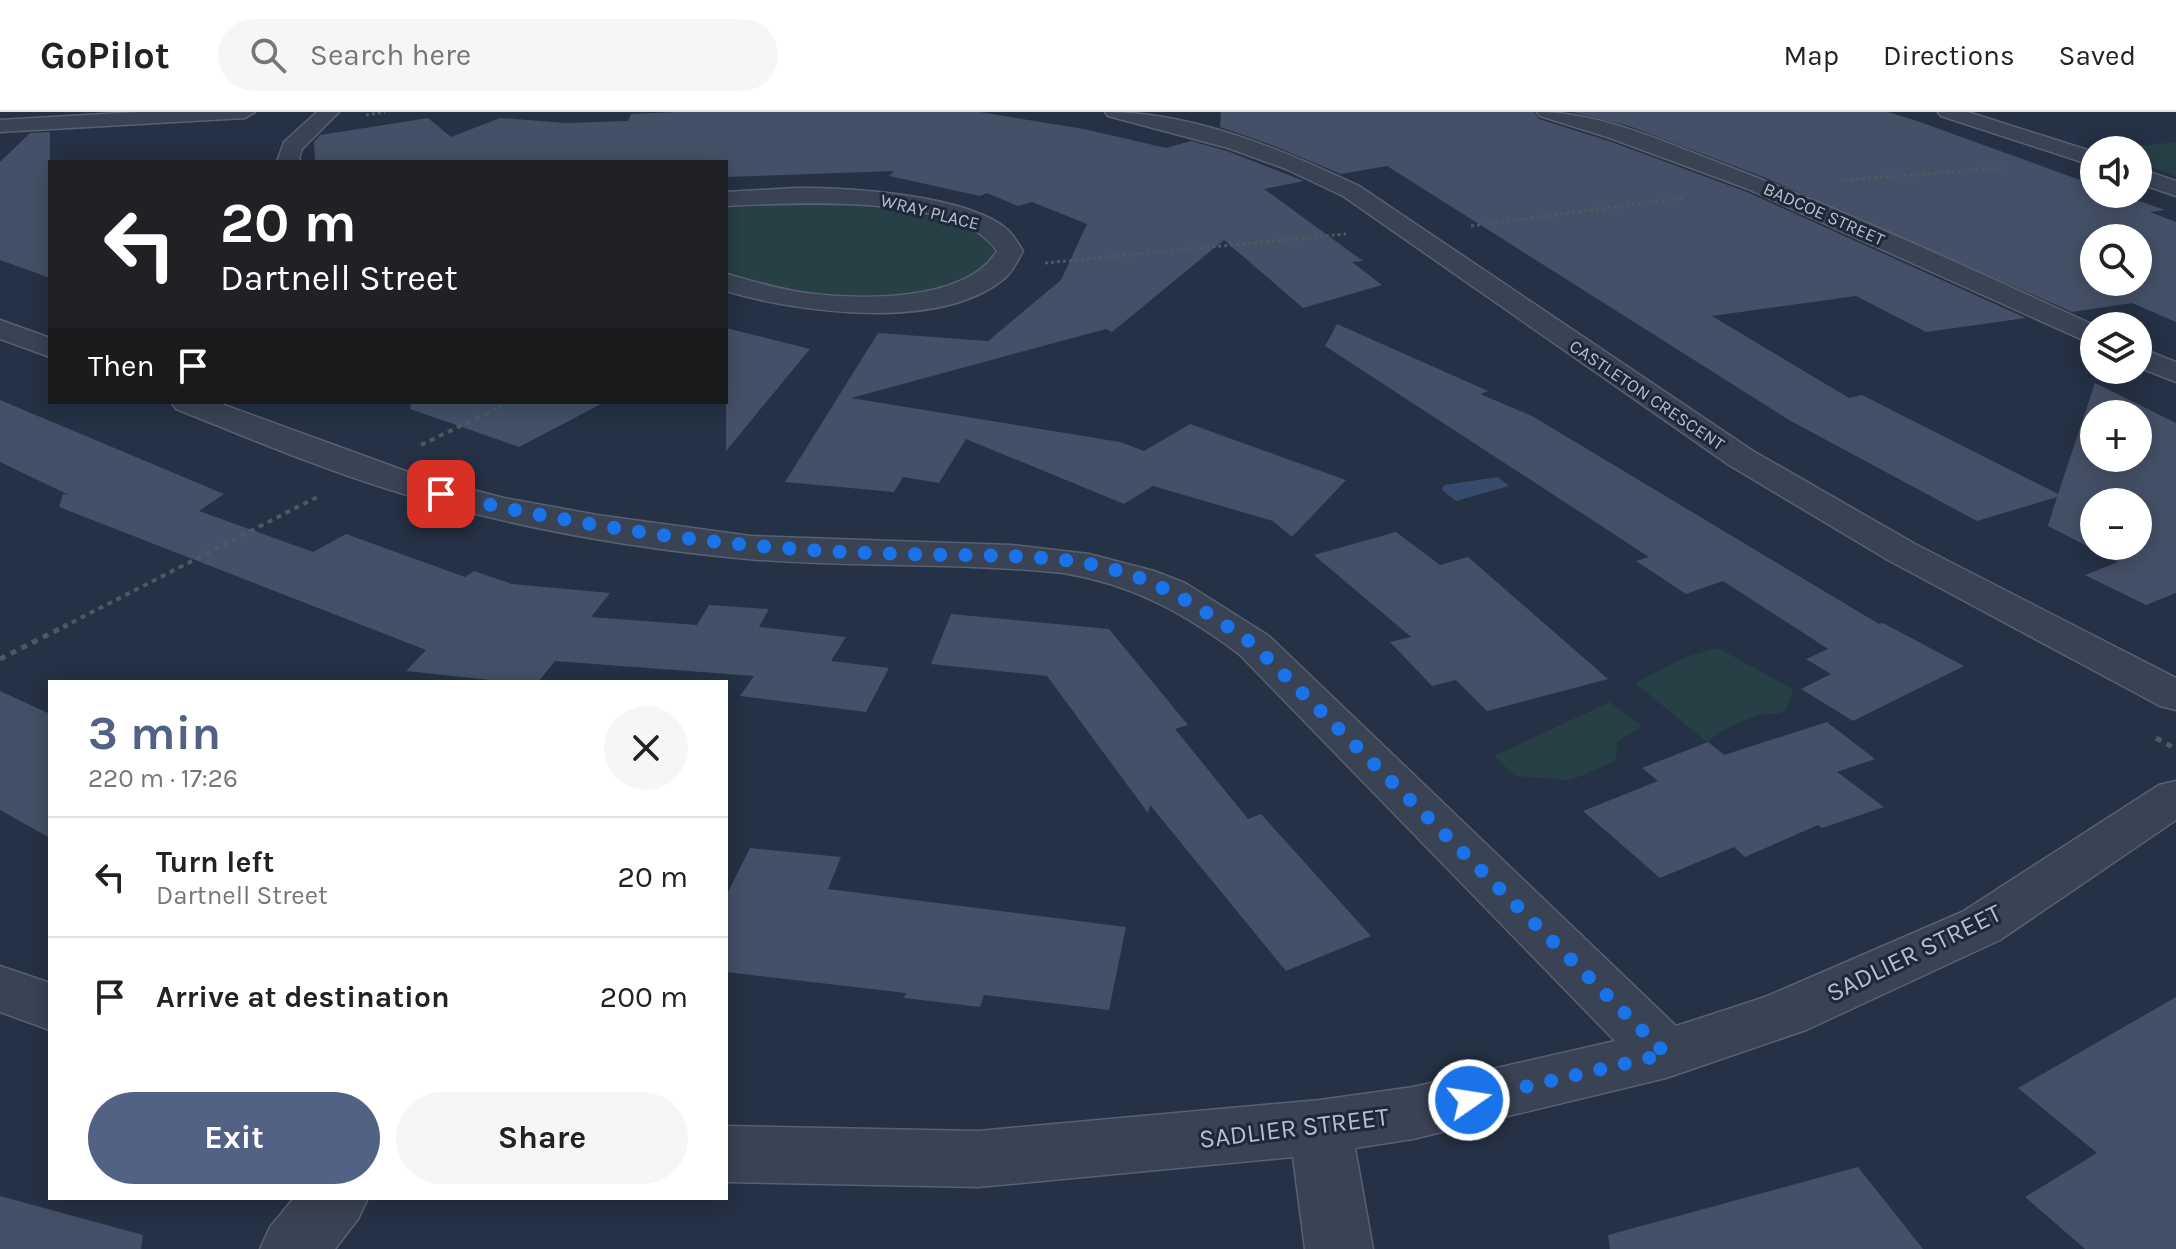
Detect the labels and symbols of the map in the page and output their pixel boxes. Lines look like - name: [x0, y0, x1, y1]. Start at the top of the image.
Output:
- street label: BADCOE STREET: [1760, 177, 1888, 251]
- street label: WRAY PLACE: [878, 189, 982, 235]
- street label: CASTLETON CRESCENT: [1565, 335, 1729, 455]
- pin: [407, 460, 475, 528]
- street label: SADLIER STREET: [1821, 897, 2007, 1009]
- position arrow: [1427, 1058, 1511, 1142]
- street label: SADLIER STREET: [1197, 1101, 1391, 1155]

